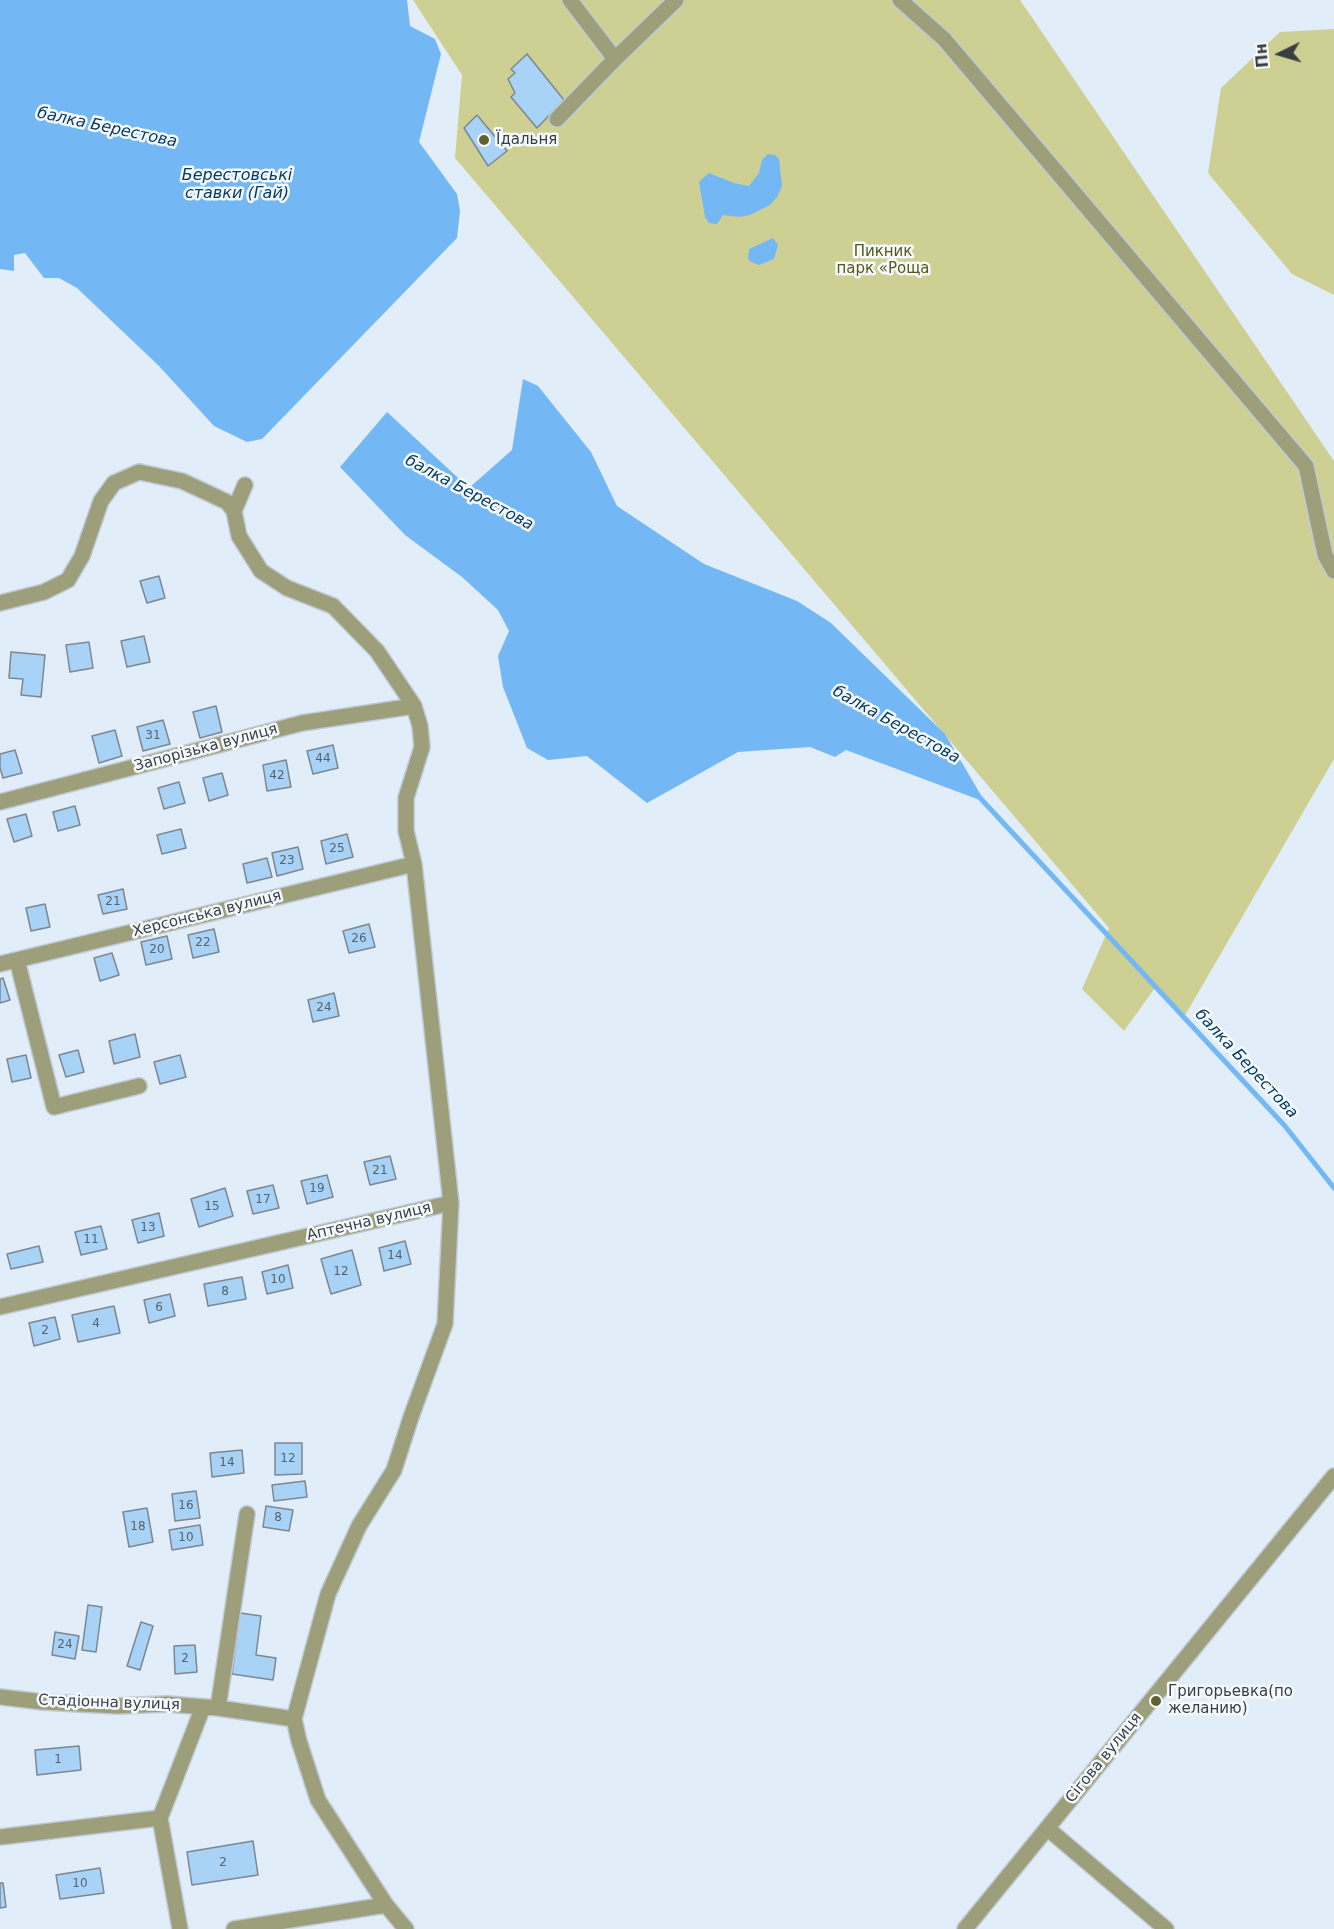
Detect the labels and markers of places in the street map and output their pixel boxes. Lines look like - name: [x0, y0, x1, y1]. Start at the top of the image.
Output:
- place label: Їдальня: [496, 131, 557, 149]
- marker: Їдальня: [477, 133, 491, 147]
- place label: Григорьевка(по желанию): [1168, 1683, 1293, 1718]
- marker: Григорьевка(по желанию): [1149, 1694, 1163, 1708]

